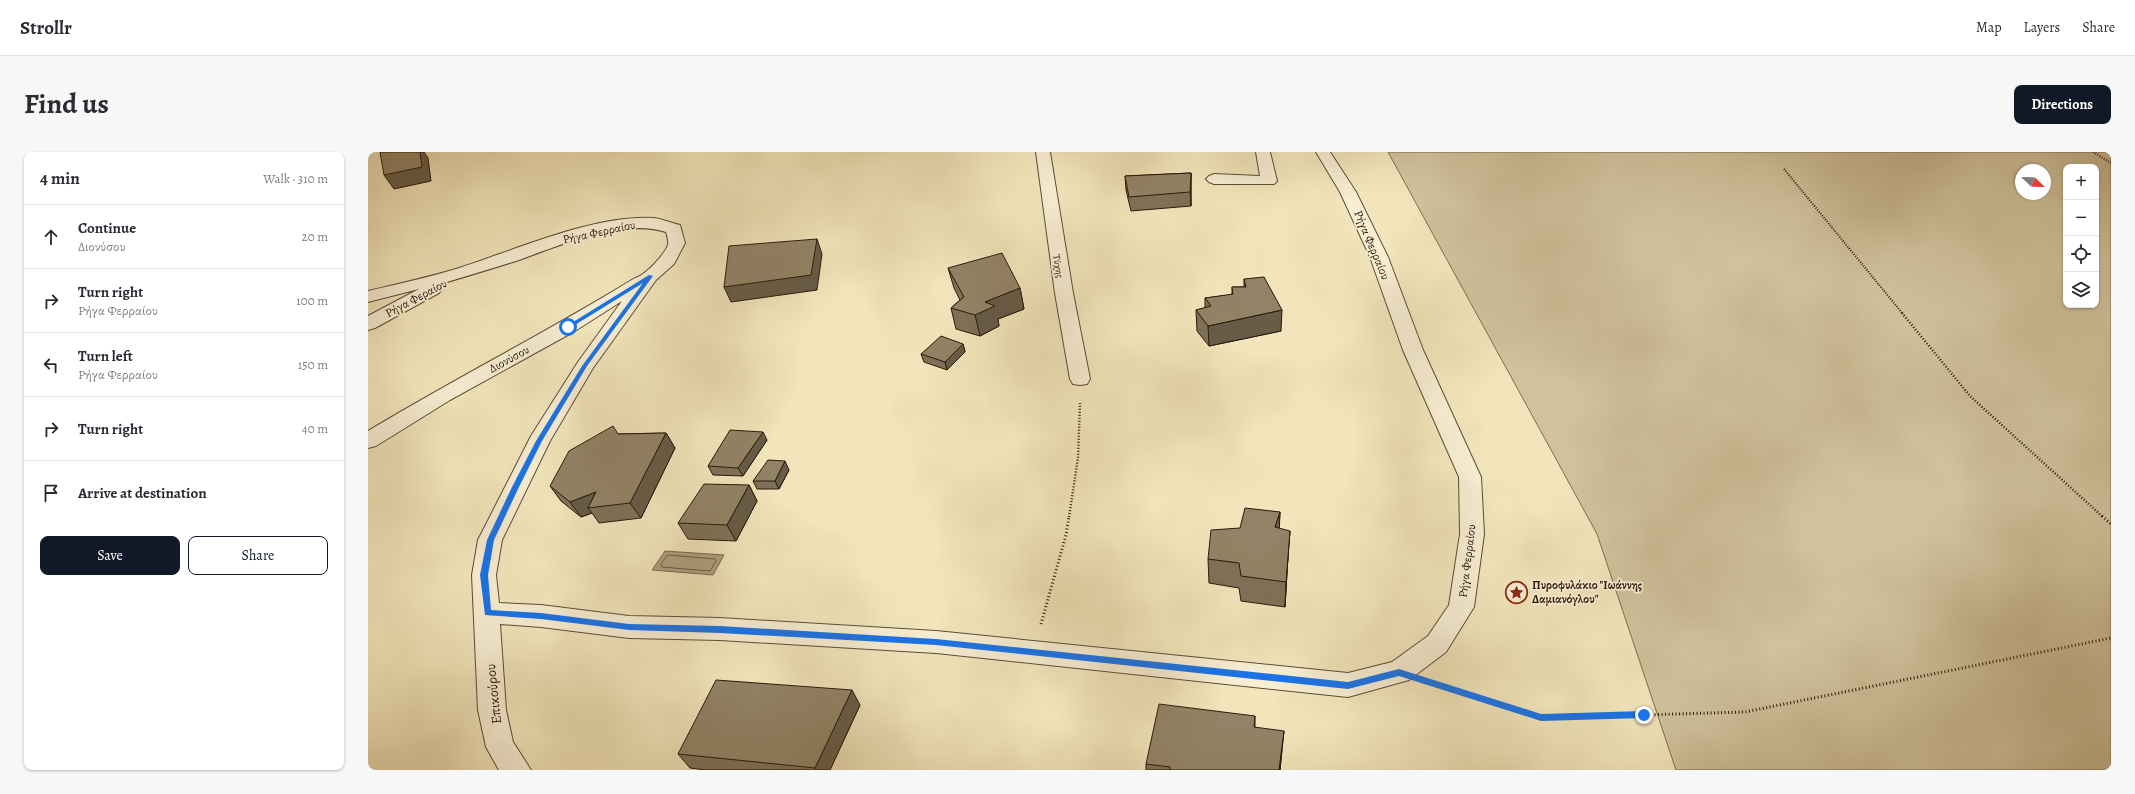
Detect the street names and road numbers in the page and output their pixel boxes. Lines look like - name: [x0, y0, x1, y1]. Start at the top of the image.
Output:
- street label: Ρήγα Φερραίου: [1350, 208, 1394, 282]
- street label: Ρήγα Φερραίου: [561, 217, 637, 247]
- street label: Τύχης: [1050, 253, 1067, 279]
- street label: Ρήγα Φεραίου: [382, 275, 450, 321]
- street label: Διονύσου: [486, 341, 532, 377]
- street label: Ρήγα Φερραίου: [1455, 523, 1479, 599]
- street label: Επικούρου: [481, 663, 506, 725]

